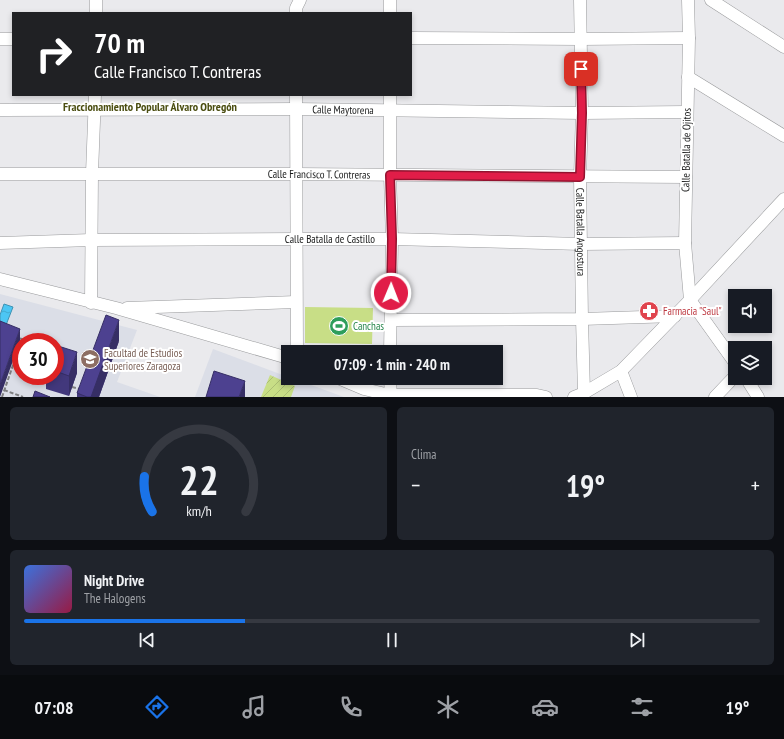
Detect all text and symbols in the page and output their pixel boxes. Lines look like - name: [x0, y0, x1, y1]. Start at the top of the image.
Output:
- text: 70 m: [94, 24, 145, 61]
- icon: right: [28, 28, 80, 80]
- pin: [564, 52, 598, 86]
- icon: arrive: [570, 58, 592, 80]
- text: Calle Francisco T. Contreras: [94, 60, 261, 83]
- district label: Fraccionamiento Popular Álvaro Obregón: [63, 99, 237, 114]
- street label: Calle Maytorena: [312, 102, 374, 117]
- street label: Calle Batalla de Ojitos: [678, 108, 694, 192]
- street label: Calle Francisco T. Contreras: [268, 167, 371, 182]
- street label: Calle Batalla Angostura: [573, 188, 588, 276]
- street label: Calle Batalla de Castillo: [285, 232, 375, 246]
- position arrow: [370, 272, 412, 314]
- map controls: [728, 289, 772, 385]
- button: sound: [728, 289, 772, 333]
- pharmacy icon: Farmacia "Saul": [638, 300, 660, 322]
- place label: Farmacia "Saul": [663, 304, 722, 318]
- sports icon: Canchas: [328, 315, 350, 337]
- place label: Canchas: [353, 319, 384, 333]
- speed limit sign: 30: [12, 333, 64, 385]
- button: layers: [728, 341, 772, 385]
- place label: Facultad de Estudios Superiores Zaragoza: [104, 346, 182, 373]
- school or university icon: Facultad de Estudios Superiores Zaragoza: [79, 348, 101, 370]
- text: 07:09 · 1 min · 240 m: [334, 355, 450, 374]
- text: Clima: [411, 446, 436, 463]
- text: 22: [179, 452, 218, 505]
- text: 19°: [566, 466, 605, 505]
- text: −: [411, 471, 420, 499]
- text: +: [751, 471, 760, 499]
- text: km/h: [186, 500, 211, 519]
- text: Night Drive: [84, 571, 144, 590]
- text: The Halogens: [84, 590, 146, 607]
- icon: previous: [136, 629, 158, 651]
- icon: pause: [381, 629, 403, 651]
- icon: next: [626, 629, 648, 651]
- icon: directions: [143, 693, 171, 721]
- icon: music: [240, 693, 268, 721]
- icon: phone: [337, 693, 365, 721]
- icon: climate: [434, 693, 462, 721]
- icon: car: [531, 693, 559, 721]
- icon: filters: [628, 693, 656, 721]
- text: 07:08: [35, 696, 74, 719]
- text: 19°: [726, 696, 749, 719]

